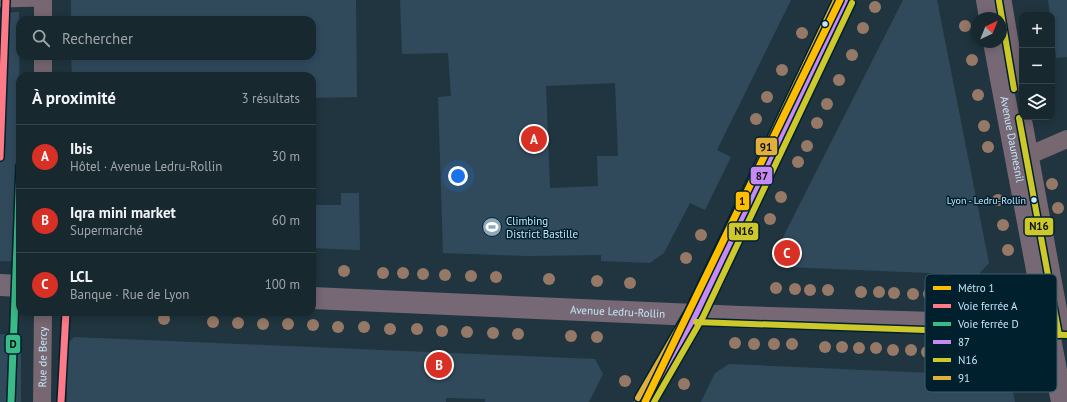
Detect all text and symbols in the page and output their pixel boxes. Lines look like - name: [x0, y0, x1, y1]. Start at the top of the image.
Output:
- north arrow: [971, 12, 1007, 48]
- map controls: [1019, 12, 1055, 120]
- button: +: [1019, 12, 1055, 48]
- search box: [16, 16, 316, 60]
- unlabelled marker: [820, 19, 830, 29]
- icon: search: [30, 27, 52, 49]
- text: Rechercher: [62, 29, 133, 48]
- button: −: [1019, 48, 1055, 84]
- button: layers: [1019, 84, 1055, 120]
- text: À proximité: [32, 87, 116, 109]
- text: 3 résultats: [241, 90, 300, 107]
- street label: Avenue Daumesnil: [997, 95, 1028, 184]
- pin: A: [521, 124, 547, 154]
- line badge: 91: [755, 137, 778, 156]
- text: Ibis: [70, 139, 93, 158]
- text: 91: [760, 140, 772, 154]
- text: A: [41, 148, 49, 165]
- text: 30 m: [272, 148, 300, 165]
- text: Hôtel · Avenue Ledru-Rollin: [70, 158, 222, 175]
- your location: [448, 166, 468, 186]
- line badge: 87: [750, 166, 773, 185]
- text: 87: [756, 169, 768, 183]
- line badge: 1: [735, 191, 750, 211]
- text: 1: [739, 194, 745, 208]
- place label: Lyon - Ledru-Rollin: [947, 194, 1026, 207]
- marker: Lyon - Ledru-Rollin: [1029, 195, 1039, 205]
- text: Iqra mini market: [70, 203, 176, 222]
- text: B: [41, 212, 49, 229]
- text: 60 m: [272, 212, 300, 229]
- place label: Climbing District Bastille: [506, 214, 578, 241]
- sports icon: Climbing District Bastille: [481, 216, 503, 238]
- line badge: N16: [1024, 217, 1054, 236]
- text: N16: [1029, 219, 1049, 233]
- text: Supermarché: [70, 222, 143, 239]
- line badge: N16: [728, 222, 759, 241]
- text: N16: [734, 224, 754, 238]
- pin: C: [774, 238, 800, 268]
- text: LCL: [70, 267, 92, 286]
- legend: [925, 274, 1057, 392]
- text: C: [41, 276, 49, 293]
- text: 100 m: [265, 276, 300, 293]
- text: Métro 1: [958, 281, 995, 295]
- text: Banque · Rue de Lyon: [70, 286, 189, 303]
- text: Voie ferrée A: [957, 299, 1018, 313]
- street label: Avenue Ledru-Rollin: [570, 302, 665, 321]
- text: Voie ferrée D: [957, 317, 1019, 331]
- street label: Rue de Bercy: [35, 326, 50, 388]
- line badge: D: [5, 334, 21, 354]
- text: 87: [958, 335, 970, 349]
- text: D: [9, 337, 17, 351]
- pin: B: [426, 350, 452, 380]
- text: N16: [958, 353, 977, 367]
- text: 91: [958, 371, 970, 385]

